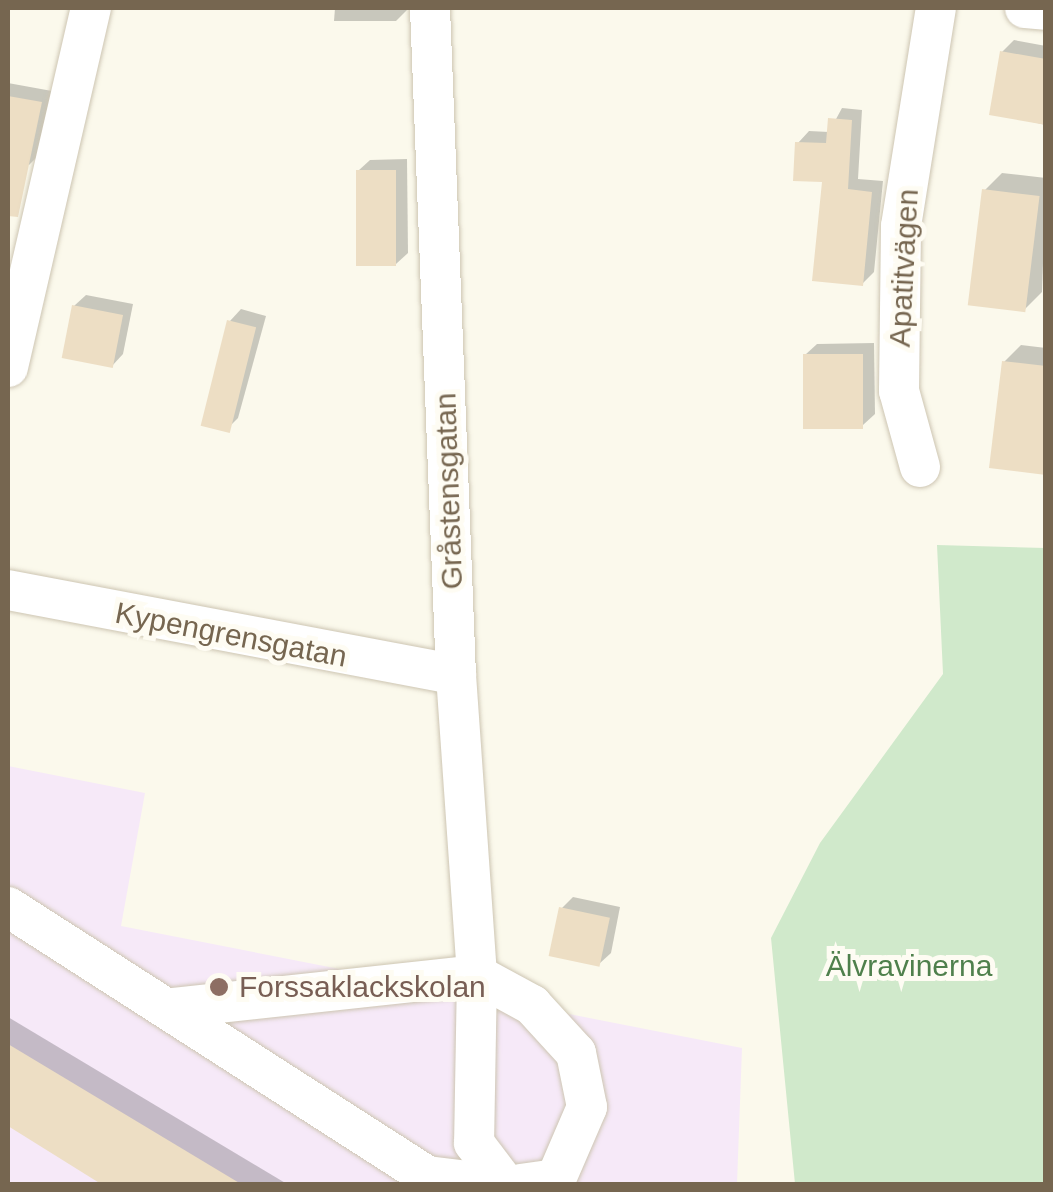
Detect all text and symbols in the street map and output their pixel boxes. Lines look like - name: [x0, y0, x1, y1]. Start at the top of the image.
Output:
- street label: Apatitvägen: [882, 188, 926, 348]
- street label: Gråstensgatan: [428, 392, 470, 590]
- street label: Kypengrensgatan: [112, 595, 350, 675]
- park label: Älvravinerna: [826, 948, 992, 984]
- place label: Forssaklackskolan: [239, 969, 486, 1005]
- marker: Forssaklackskolan: [208, 976, 230, 998]

